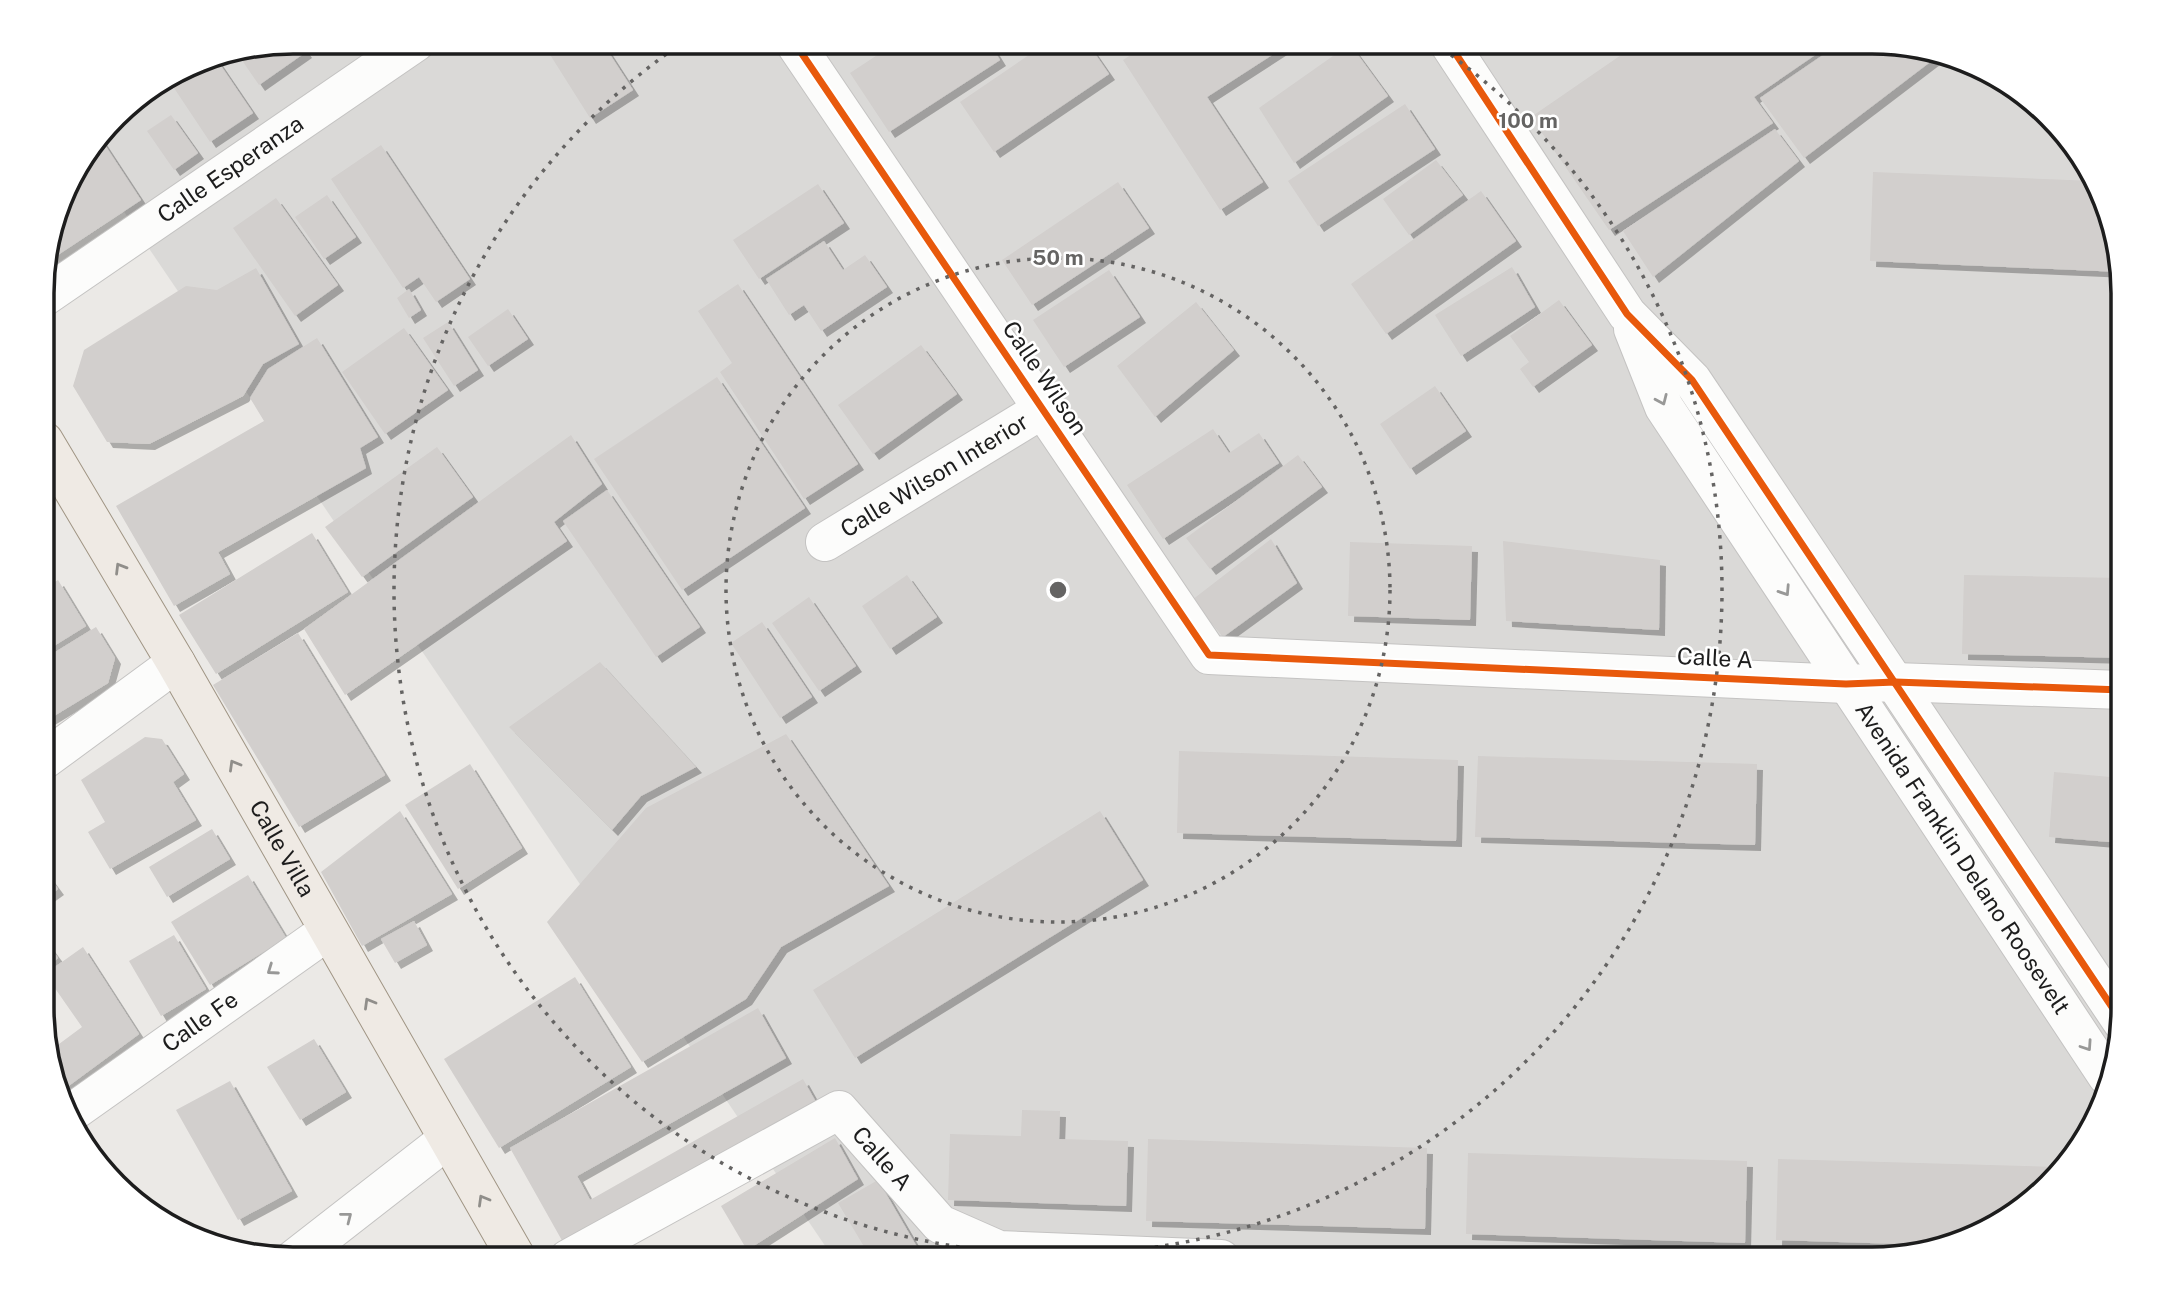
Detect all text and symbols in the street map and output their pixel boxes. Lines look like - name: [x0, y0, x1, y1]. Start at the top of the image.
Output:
- text: 100 m: [1498, 108, 1558, 133]
- street label: Calle Esperanza: [152, 109, 308, 228]
- text: 50 m: [1032, 245, 1084, 270]
- street label: Calle Wilson: [997, 316, 1093, 440]
- one-way arrow: [1654, 393, 1668, 405]
- street label: Calle Wilson Interior: [835, 407, 1033, 542]
- one-way arrow: [115, 563, 128, 576]
- centre of rings: [1046, 578, 1070, 602]
- one-way arrow: [1777, 583, 1790, 596]
- street label: Calle A: [1676, 642, 1754, 673]
- street label: Avenida Franklin Delano Roosevelt: [1850, 697, 2076, 1019]
- one-way arrow: [229, 759, 242, 772]
- street label: Calle Villa: [244, 795, 321, 901]
- one-way arrow: [267, 962, 280, 974]
- street label: Calle Fe: [157, 985, 243, 1057]
- one-way arrow: [364, 997, 377, 1010]
- one-way arrow: [2078, 1038, 2091, 1051]
- street label: Calle A: [847, 1121, 918, 1196]
- one-way arrow: [478, 1194, 491, 1207]
- one-way arrow: [340, 1213, 352, 1226]

